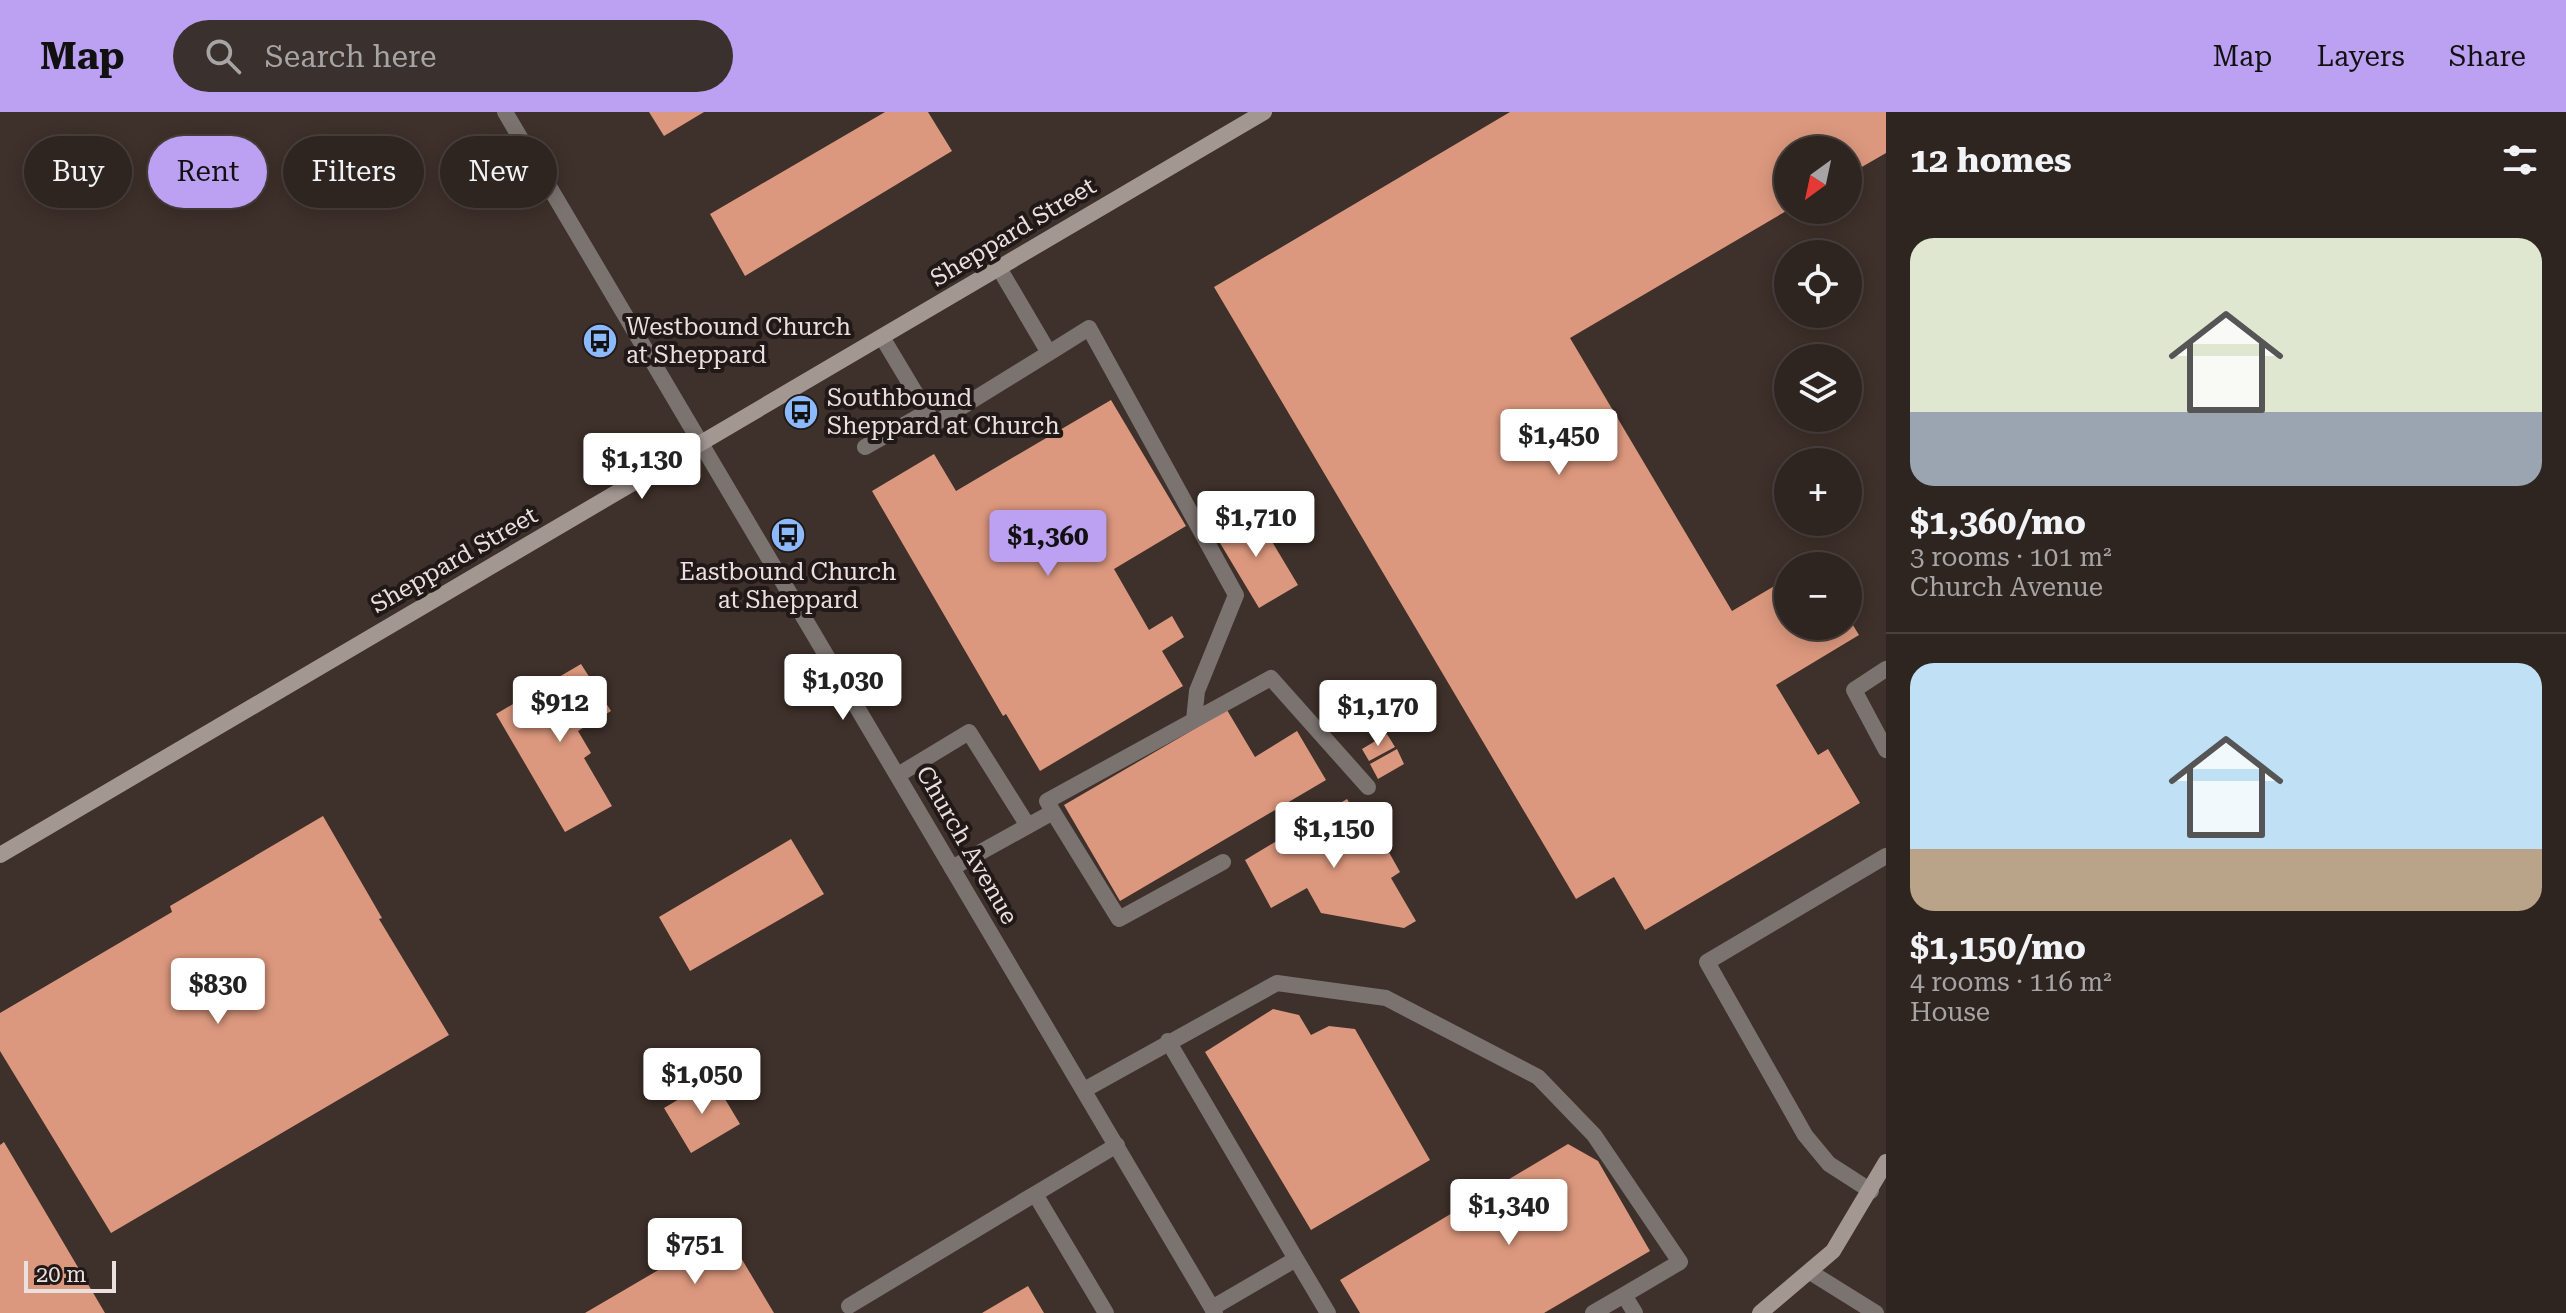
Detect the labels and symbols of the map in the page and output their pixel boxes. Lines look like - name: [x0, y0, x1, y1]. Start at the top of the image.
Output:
- north arrow: [1774, 136, 1862, 224]
- street label: Sheppard Street: [925, 172, 1101, 292]
- place label: Westbound Church at Sheppard: [626, 313, 851, 369]
- bus stop icon: Westbound Church at Sheppard: [581, 322, 619, 360]
- place label: Southbound Sheppard at Church: [827, 384, 1060, 440]
- bus stop icon: Southbound Sheppard at Church: [782, 393, 820, 431]
- pin: $1,450: [1494, 409, 1624, 477]
- pin: $1,130: [577, 433, 707, 501]
- pin: $1,710: [1191, 491, 1321, 559]
- street label: Sheppard Street: [366, 501, 542, 619]
- pin: $1,360: [983, 510, 1113, 578]
- bus stop icon: Eastbound Church at Sheppard: [769, 516, 807, 554]
- place label: Eastbound Church at Sheppard: [680, 558, 896, 614]
- pin: $1,030: [778, 654, 908, 722]
- pin: $912: [513, 676, 607, 744]
- pin: $1,170: [1313, 680, 1443, 748]
- street label: Church Avenue: [910, 761, 1024, 929]
- pin: $1,150: [1269, 802, 1399, 870]
- pin: $830: [171, 958, 265, 1026]
- pin: $1,050: [637, 1048, 767, 1116]
- pin: $1,340: [1444, 1179, 1574, 1247]
- pin: $751: [648, 1218, 742, 1286]
- scale bar: [24, 1257, 116, 1293]

